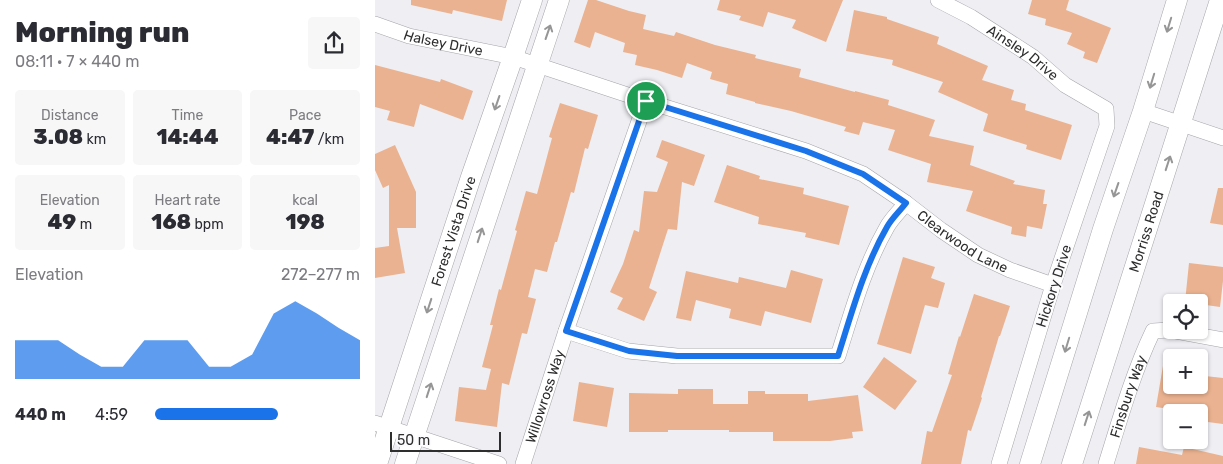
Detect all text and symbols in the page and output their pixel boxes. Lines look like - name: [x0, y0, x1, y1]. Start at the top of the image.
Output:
- text: Morning run: [15, 16, 189, 49]
- button: share: [308, 17, 360, 69]
- one-way arrow: [1164, 17, 1174, 33]
- street label: Ainsley Drive: [984, 21, 1062, 84]
- one-way arrow: [544, 25, 553, 41]
- street label: Halsey Drive: [401, 26, 484, 59]
- text: 08:11 · 7 × 440 m: [15, 52, 139, 71]
- one-way arrow: [1147, 72, 1157, 88]
- pin: [625, 80, 667, 122]
- icon: arrive: [632, 87, 660, 115]
- one-way arrow: [492, 94, 501, 110]
- text: Distance: [41, 107, 99, 124]
- text: Time: [172, 107, 203, 124]
- text: Pace: [289, 107, 321, 124]
- text: 3.08: [33, 124, 83, 149]
- text: 14:44: [156, 124, 219, 149]
- text: 4:47: [266, 124, 314, 149]
- text: km: [83, 131, 106, 148]
- text: /km: [314, 131, 344, 148]
- one-way arrow: [1164, 155, 1174, 171]
- street label: Forest Vista Drive: [427, 174, 479, 288]
- one-way arrow: [1111, 182, 1120, 198]
- street label: Morriss Road: [1125, 189, 1167, 274]
- text: Elevation: [40, 192, 100, 209]
- text: Heart rate: [155, 192, 220, 209]
- text: kcal: [292, 192, 318, 209]
- street label: Clearwood Lane: [914, 206, 1011, 276]
- text: 49: [48, 209, 76, 234]
- text: 168: [151, 209, 191, 234]
- text: 198: [285, 209, 325, 234]
- text: m: [76, 216, 92, 233]
- text: bpm: [191, 216, 224, 233]
- one-way arrow: [476, 228, 485, 244]
- street label: Hickory Drive: [1033, 242, 1075, 329]
- text: Elevation: [15, 265, 84, 284]
- text: 272–277 m: [281, 265, 360, 284]
- map controls: [1163, 294, 1208, 449]
- button: locate: [1163, 294, 1208, 339]
- one-way arrow: [424, 298, 433, 314]
- one-way arrow: [1061, 337, 1071, 353]
- street label: Willowross Way: [522, 347, 568, 445]
- button: +: [1163, 349, 1208, 394]
- street label: Finsbury Way: [1106, 352, 1150, 440]
- one-way arrow: [425, 382, 435, 398]
- button: −: [1163, 404, 1208, 449]
- text: 440 m: [15, 405, 66, 424]
- text: 4:59: [95, 405, 128, 424]
- one-way arrow: [1083, 410, 1092, 426]
- scale bar: [390, 429, 501, 452]
- text: 50 m: [397, 432, 430, 449]

